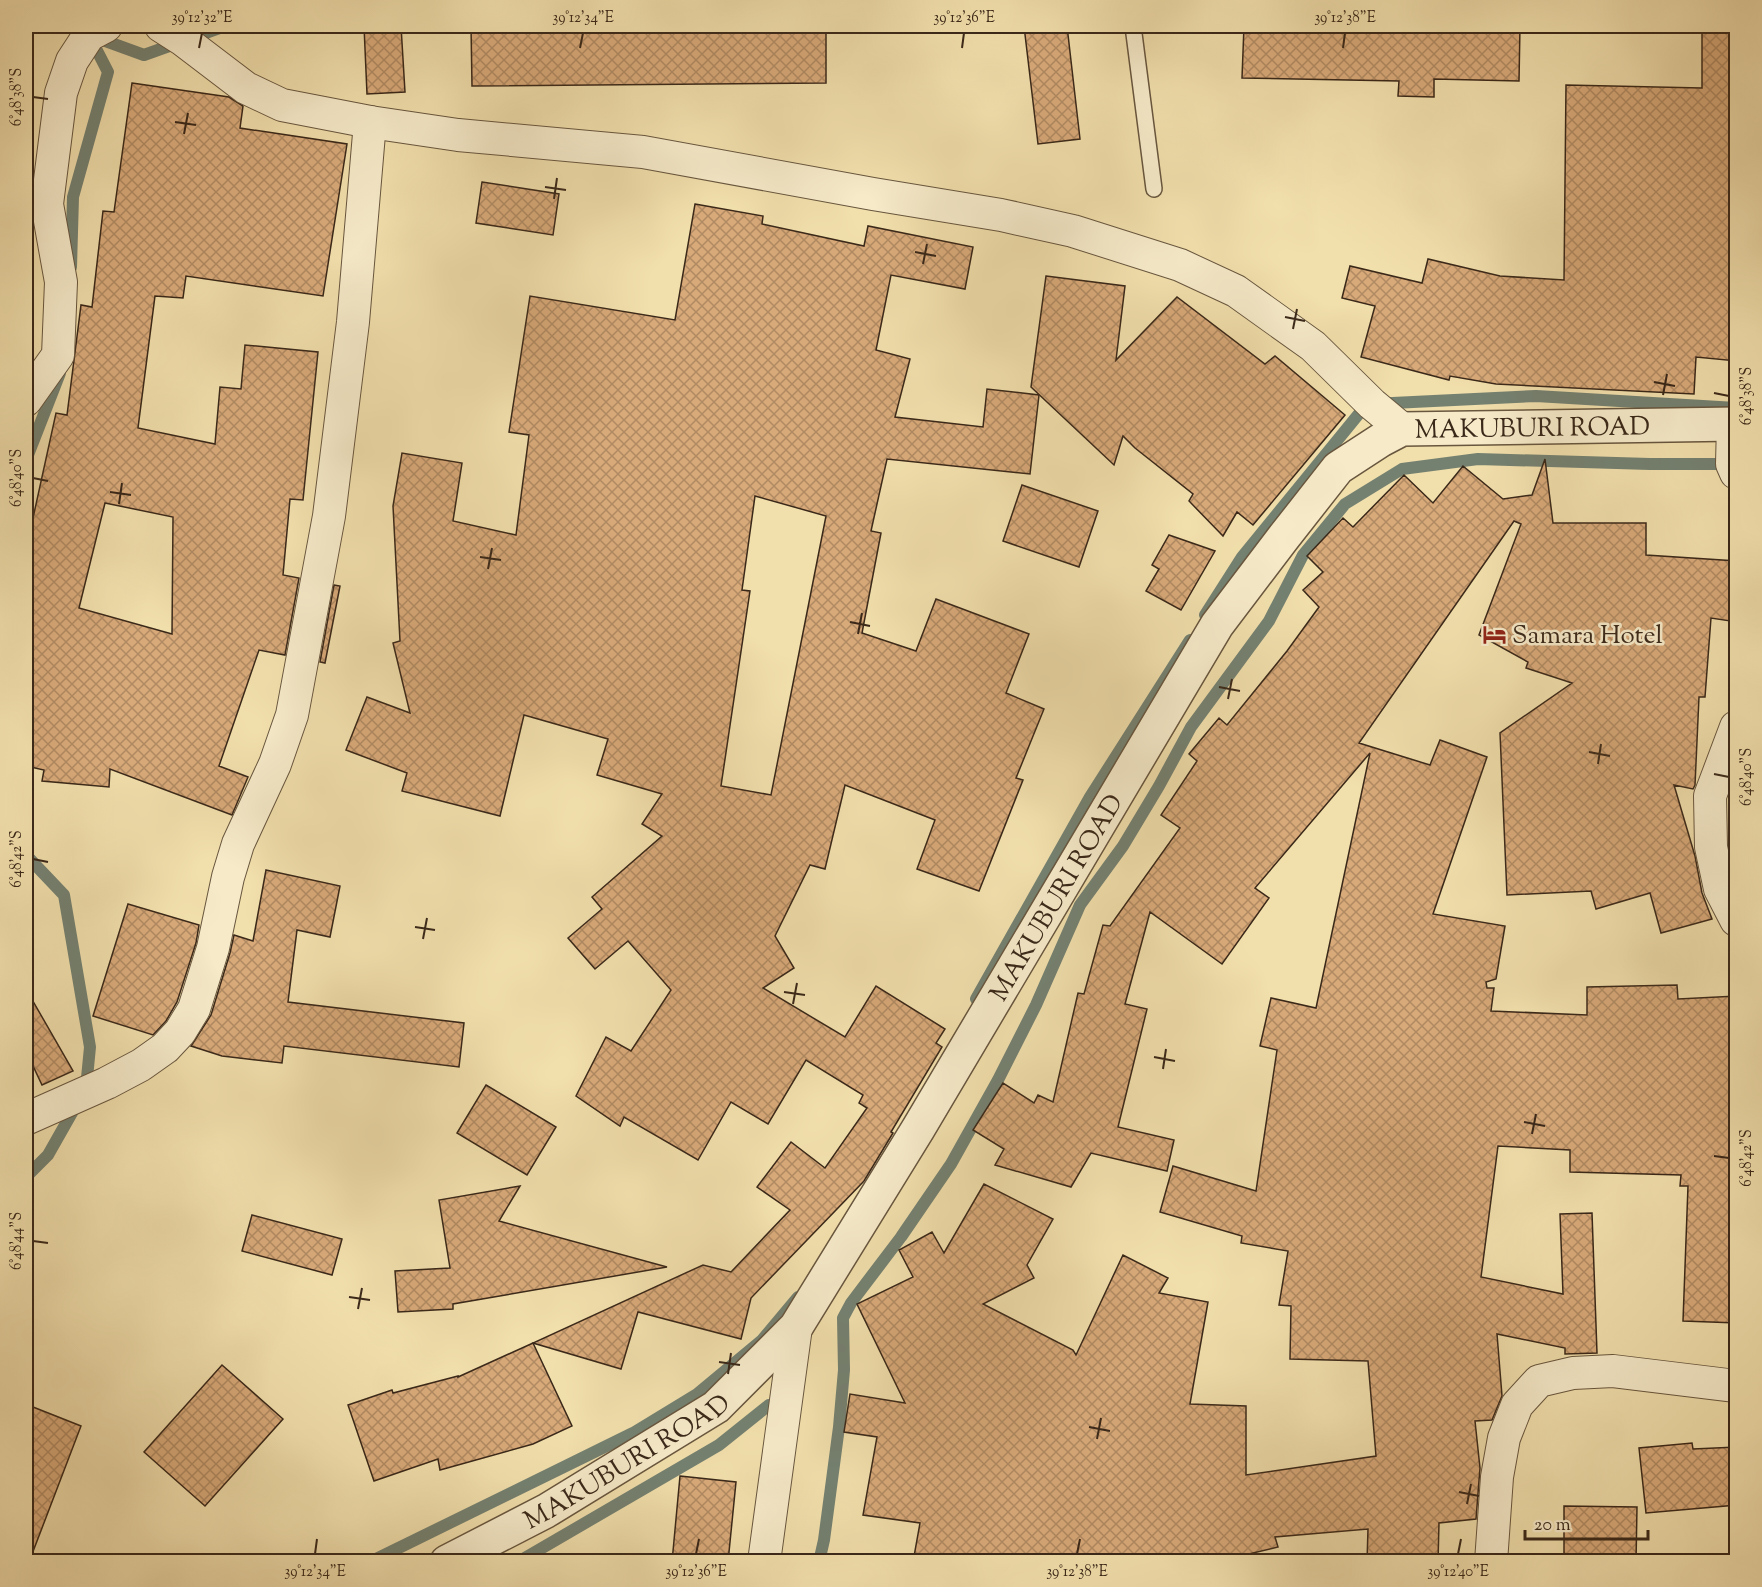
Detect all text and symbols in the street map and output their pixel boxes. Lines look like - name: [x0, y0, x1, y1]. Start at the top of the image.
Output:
- text: 39°12'32"E: [172, 8, 232, 29]
- text: 39°12'34"E: [552, 8, 614, 29]
- text: 39°12'36"E: [933, 8, 995, 29]
- text: 39°12'38"E: [1314, 8, 1376, 29]
- text: 6°48'38"S: [7, 68, 28, 126]
- text: 6°48'38"S: [1737, 367, 1758, 425]
- street label: MAKUBURI ROAD: [1414, 409, 1650, 450]
- text: 6°48'40"S: [7, 449, 28, 507]
- place label: Samara Hotel: [1512, 618, 1663, 655]
- hotel icon: Samara Hotel: [1481, 621, 1507, 647]
- text: 6°48'40"S: [1737, 748, 1758, 806]
- street label: MAKUBURI ROAD: [982, 788, 1134, 1009]
- text: 6°48'42"S: [7, 830, 28, 888]
- text: 6°48'42"S: [1737, 1129, 1758, 1187]
- text: 6°48'44"S: [7, 1212, 28, 1270]
- street label: MAKUBURI ROAD: [518, 1386, 740, 1540]
- scale bar: [1525, 1503, 1648, 1541]
- text: 20 m: [1534, 1513, 1571, 1539]
- text: 39°12'34"E: [284, 1562, 346, 1583]
- text: 39°12'36"E: [665, 1562, 727, 1583]
- text: 39°12'38"E: [1046, 1562, 1108, 1583]
- text: 39°12'40"E: [1427, 1562, 1489, 1583]

